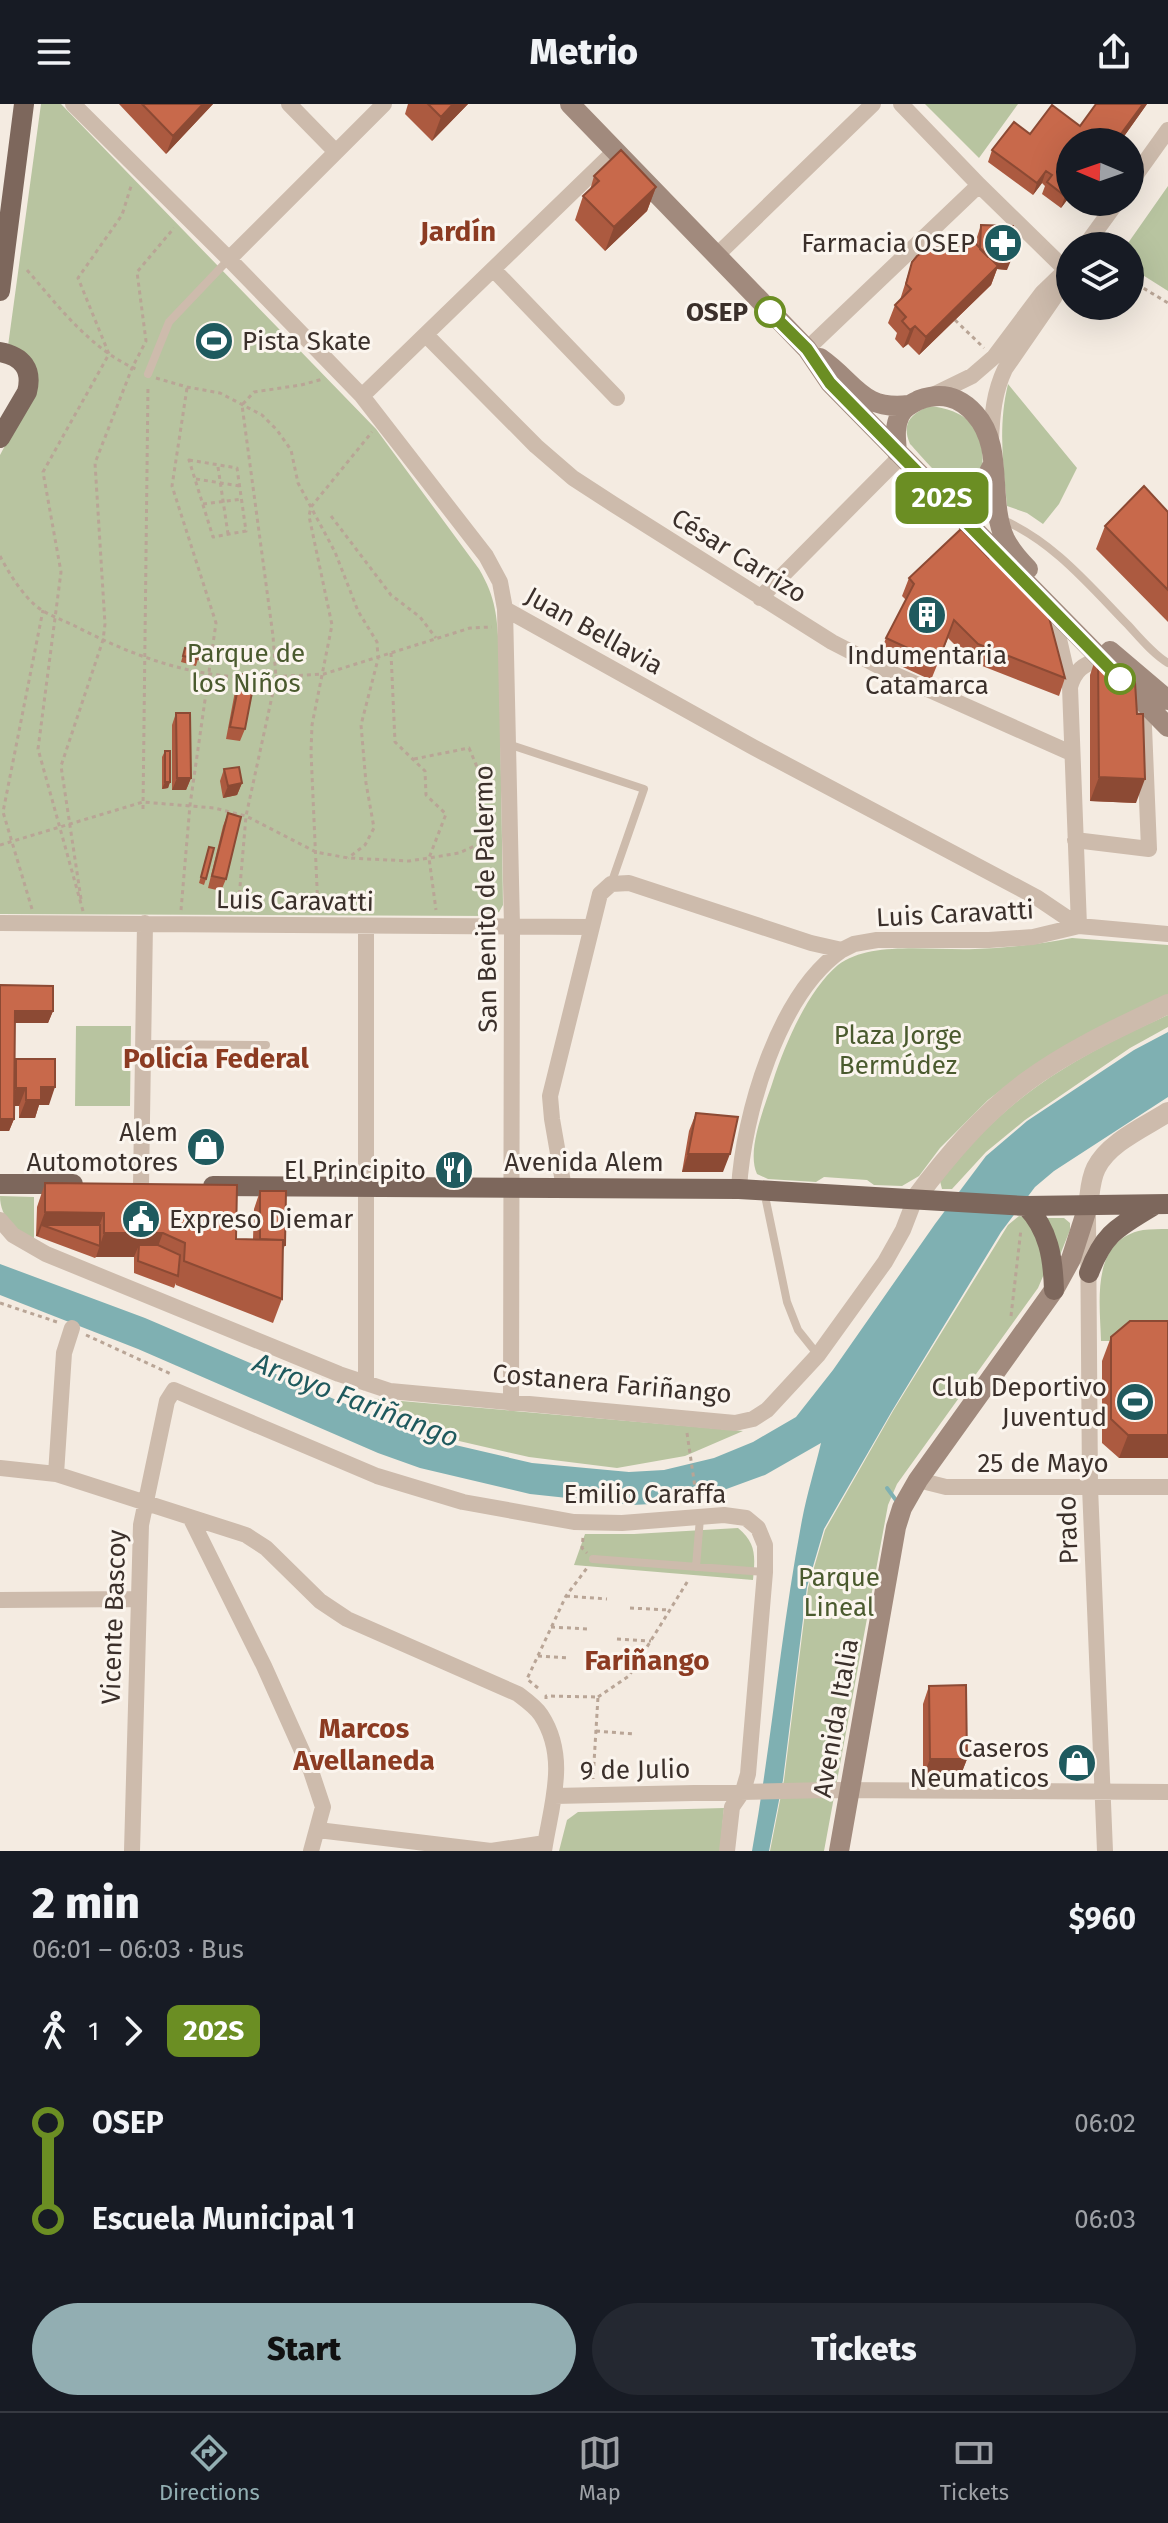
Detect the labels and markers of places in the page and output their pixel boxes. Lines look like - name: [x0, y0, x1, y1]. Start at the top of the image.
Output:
- pharmacy icon: Farmacia OSEP: [982, 222, 1024, 264]
- place label: Farmacia OSEP: [801, 228, 975, 259]
- place label: OSEP: [686, 297, 748, 328]
- marker: OSEP: [755, 297, 785, 327]
- sports icon: Pista Skate: [193, 320, 235, 362]
- place label: Pista Skate: [242, 326, 371, 357]
- building icon: Indumentaria Catamarca: [906, 594, 948, 636]
- place label: Indumentaria Catamarca: [847, 640, 1007, 701]
- unlabelled marker: [1105, 664, 1135, 694]
- place label: Alem Automotores: [27, 1117, 178, 1178]
- shop icon: Alem Automotores: [185, 1126, 227, 1168]
- restaurant icon: El Principito: [433, 1149, 475, 1191]
- place label: El Principito: [284, 1155, 426, 1186]
- public building icon: Expreso Diemar: [120, 1198, 162, 1240]
- place label: Expreso Diemar: [169, 1204, 353, 1235]
- place label: Club Deportivo Juventud: [931, 1372, 1107, 1433]
- sports icon: Club Deportivo Juventud: [1114, 1381, 1156, 1423]
- place label: Caseros Neumaticos: [910, 1733, 1049, 1794]
- shop icon: Caseros Neumaticos: [1056, 1742, 1098, 1784]

